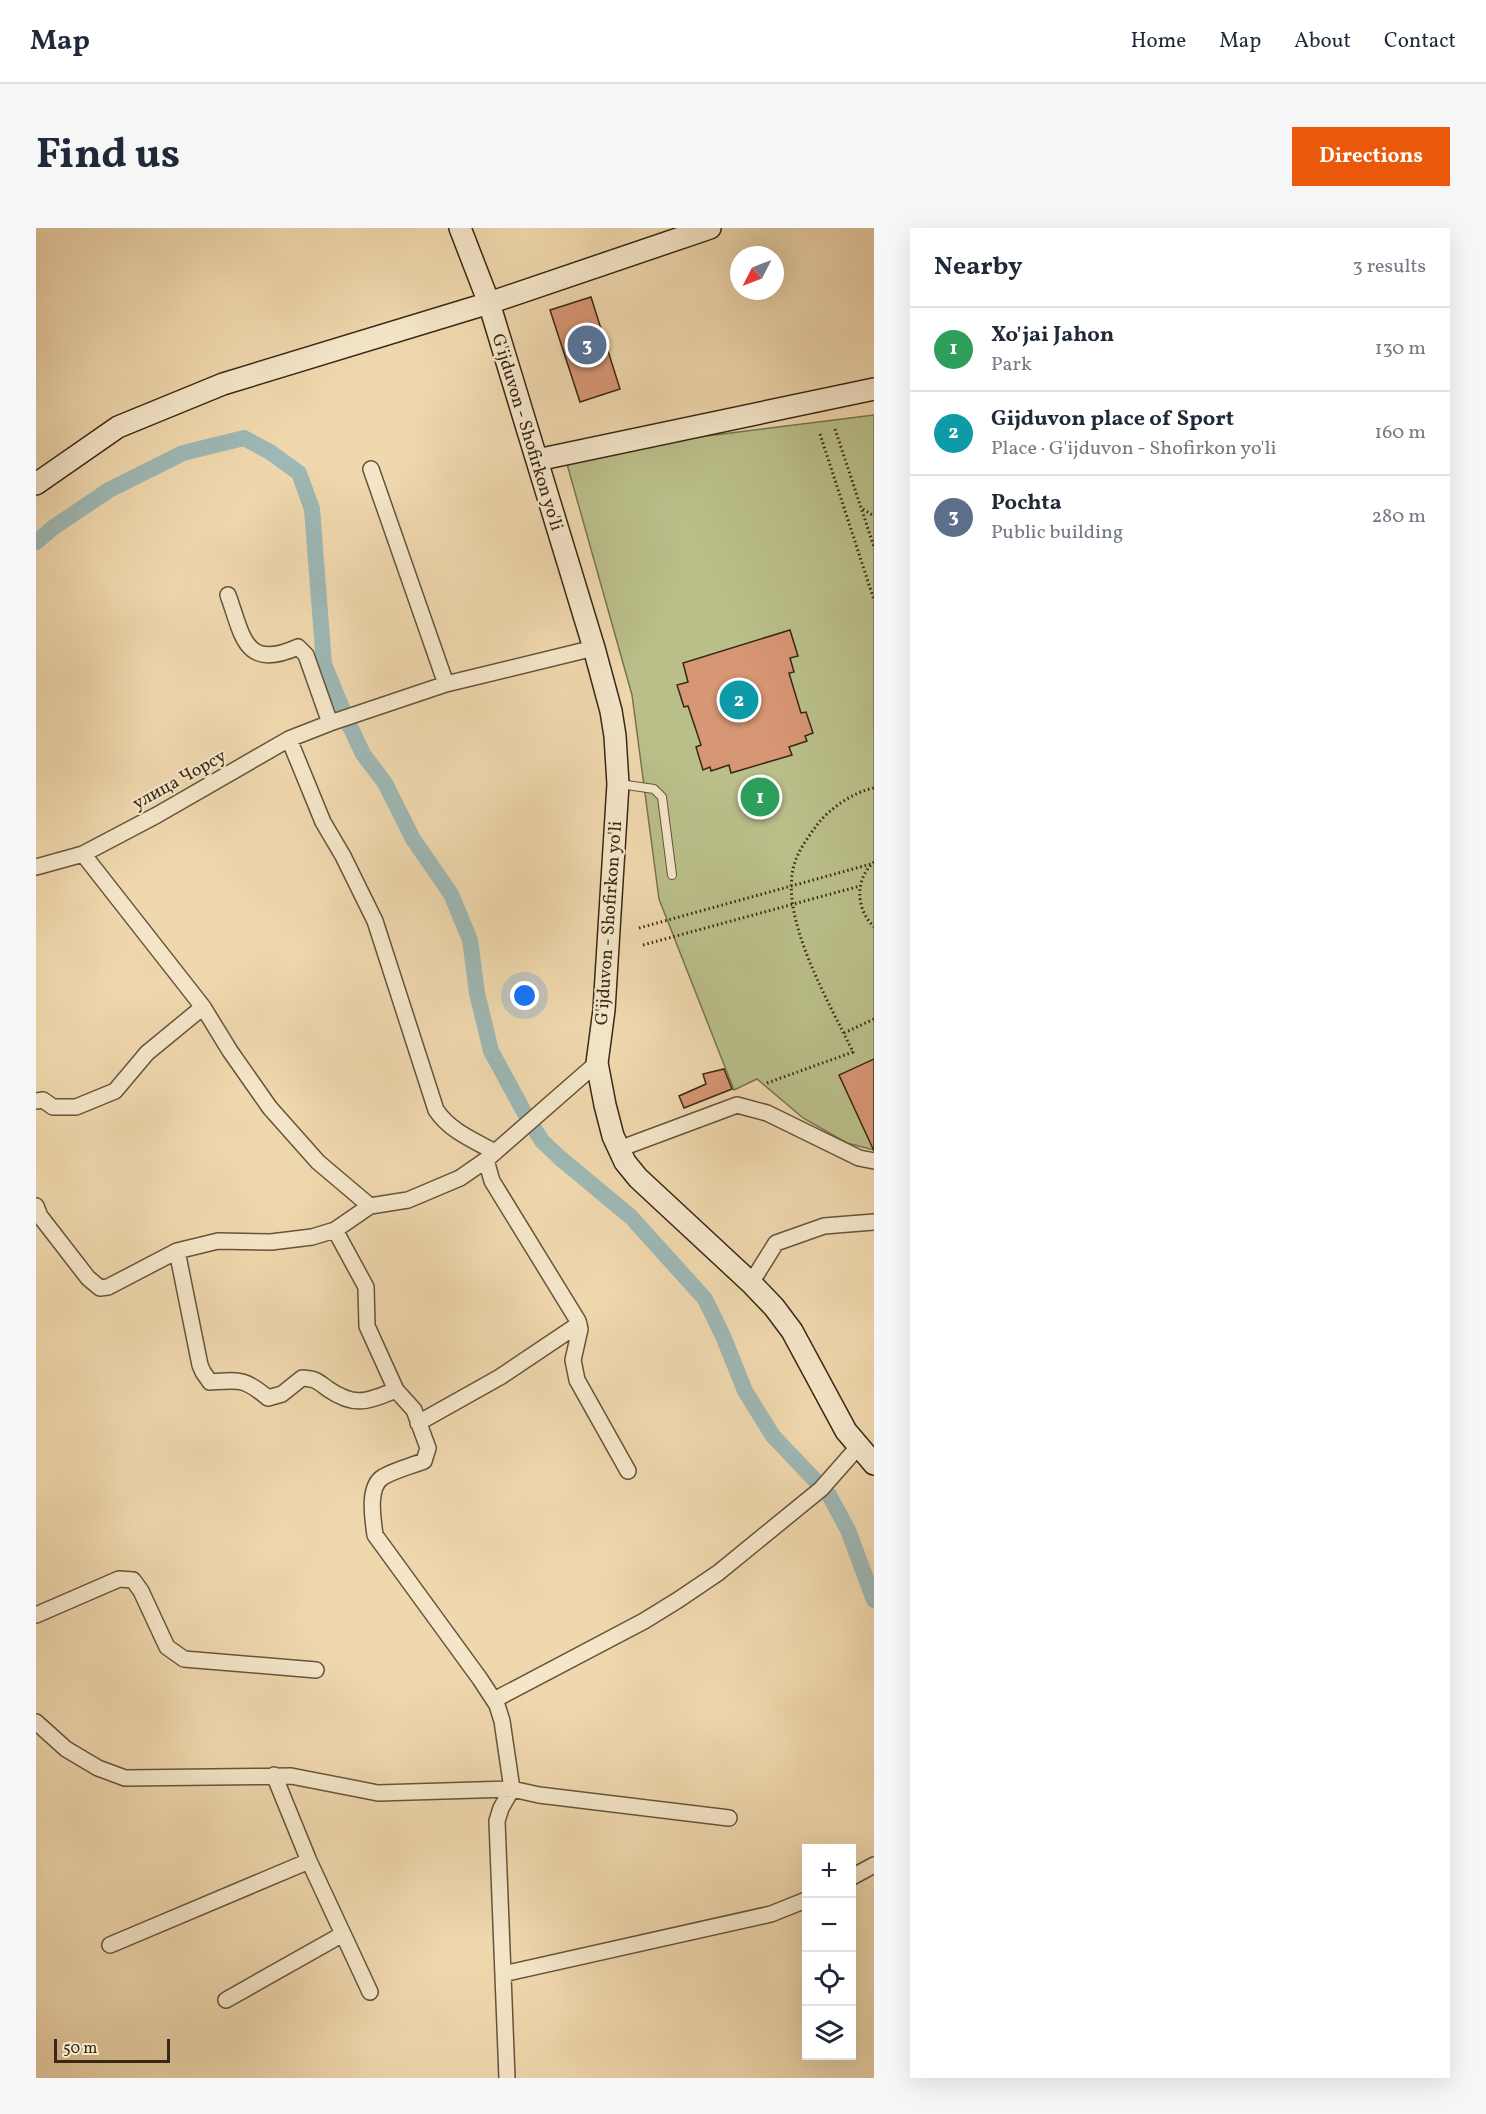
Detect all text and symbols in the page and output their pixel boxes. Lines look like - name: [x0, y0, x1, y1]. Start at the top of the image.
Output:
- text: Map: [30, 22, 90, 61]
- text: Home: [1131, 27, 1186, 56]
- text: Map: [1219, 27, 1261, 56]
- text: About: [1294, 27, 1351, 56]
- text: Contact: [1384, 27, 1456, 56]
- text: Find us: [36, 127, 180, 186]
- button: Directions: [1292, 127, 1450, 186]
- north arrow: [730, 246, 784, 300]
- text: Nearby: [934, 249, 1023, 285]
- text: 3 results: [1352, 253, 1426, 281]
- text: Xo'jai Jahon: [991, 320, 1114, 351]
- pin: 3: [568, 322, 606, 368]
- street label: G'ijduvon - Shofirkon yo'li: [485, 331, 568, 534]
- text: 1: [949, 335, 958, 363]
- text: 130 m: [1375, 335, 1426, 363]
- text: Park: [991, 351, 1032, 379]
- text: Gijduvon place of Sport: [991, 404, 1234, 435]
- text: 2: [948, 419, 959, 447]
- text: 160 m: [1374, 419, 1426, 447]
- text: Place · G'ijduvon - Shofirkon yo'li: [991, 435, 1277, 463]
- text: Pochta: [991, 488, 1062, 519]
- text: 3: [948, 503, 959, 531]
- text: 280 m: [1371, 503, 1426, 531]
- text: Public building: [991, 519, 1123, 547]
- pin: 2: [720, 678, 758, 722]
- street label: улица Чорсу: [128, 744, 231, 816]
- pin: 1: [740, 774, 780, 820]
- street label: G'ijduvon - Shofirkon yo'li: [590, 820, 629, 1026]
- your location: [510, 981, 539, 1010]
- map controls: [802, 1844, 856, 2060]
- button: +: [802, 1844, 856, 1898]
- button: −: [802, 1898, 856, 1952]
- button: locate: [802, 1952, 856, 2006]
- button: layers: [802, 2006, 856, 2060]
- scale bar: [54, 2036, 170, 2064]
- text: 50 m: [63, 2038, 97, 2060]

